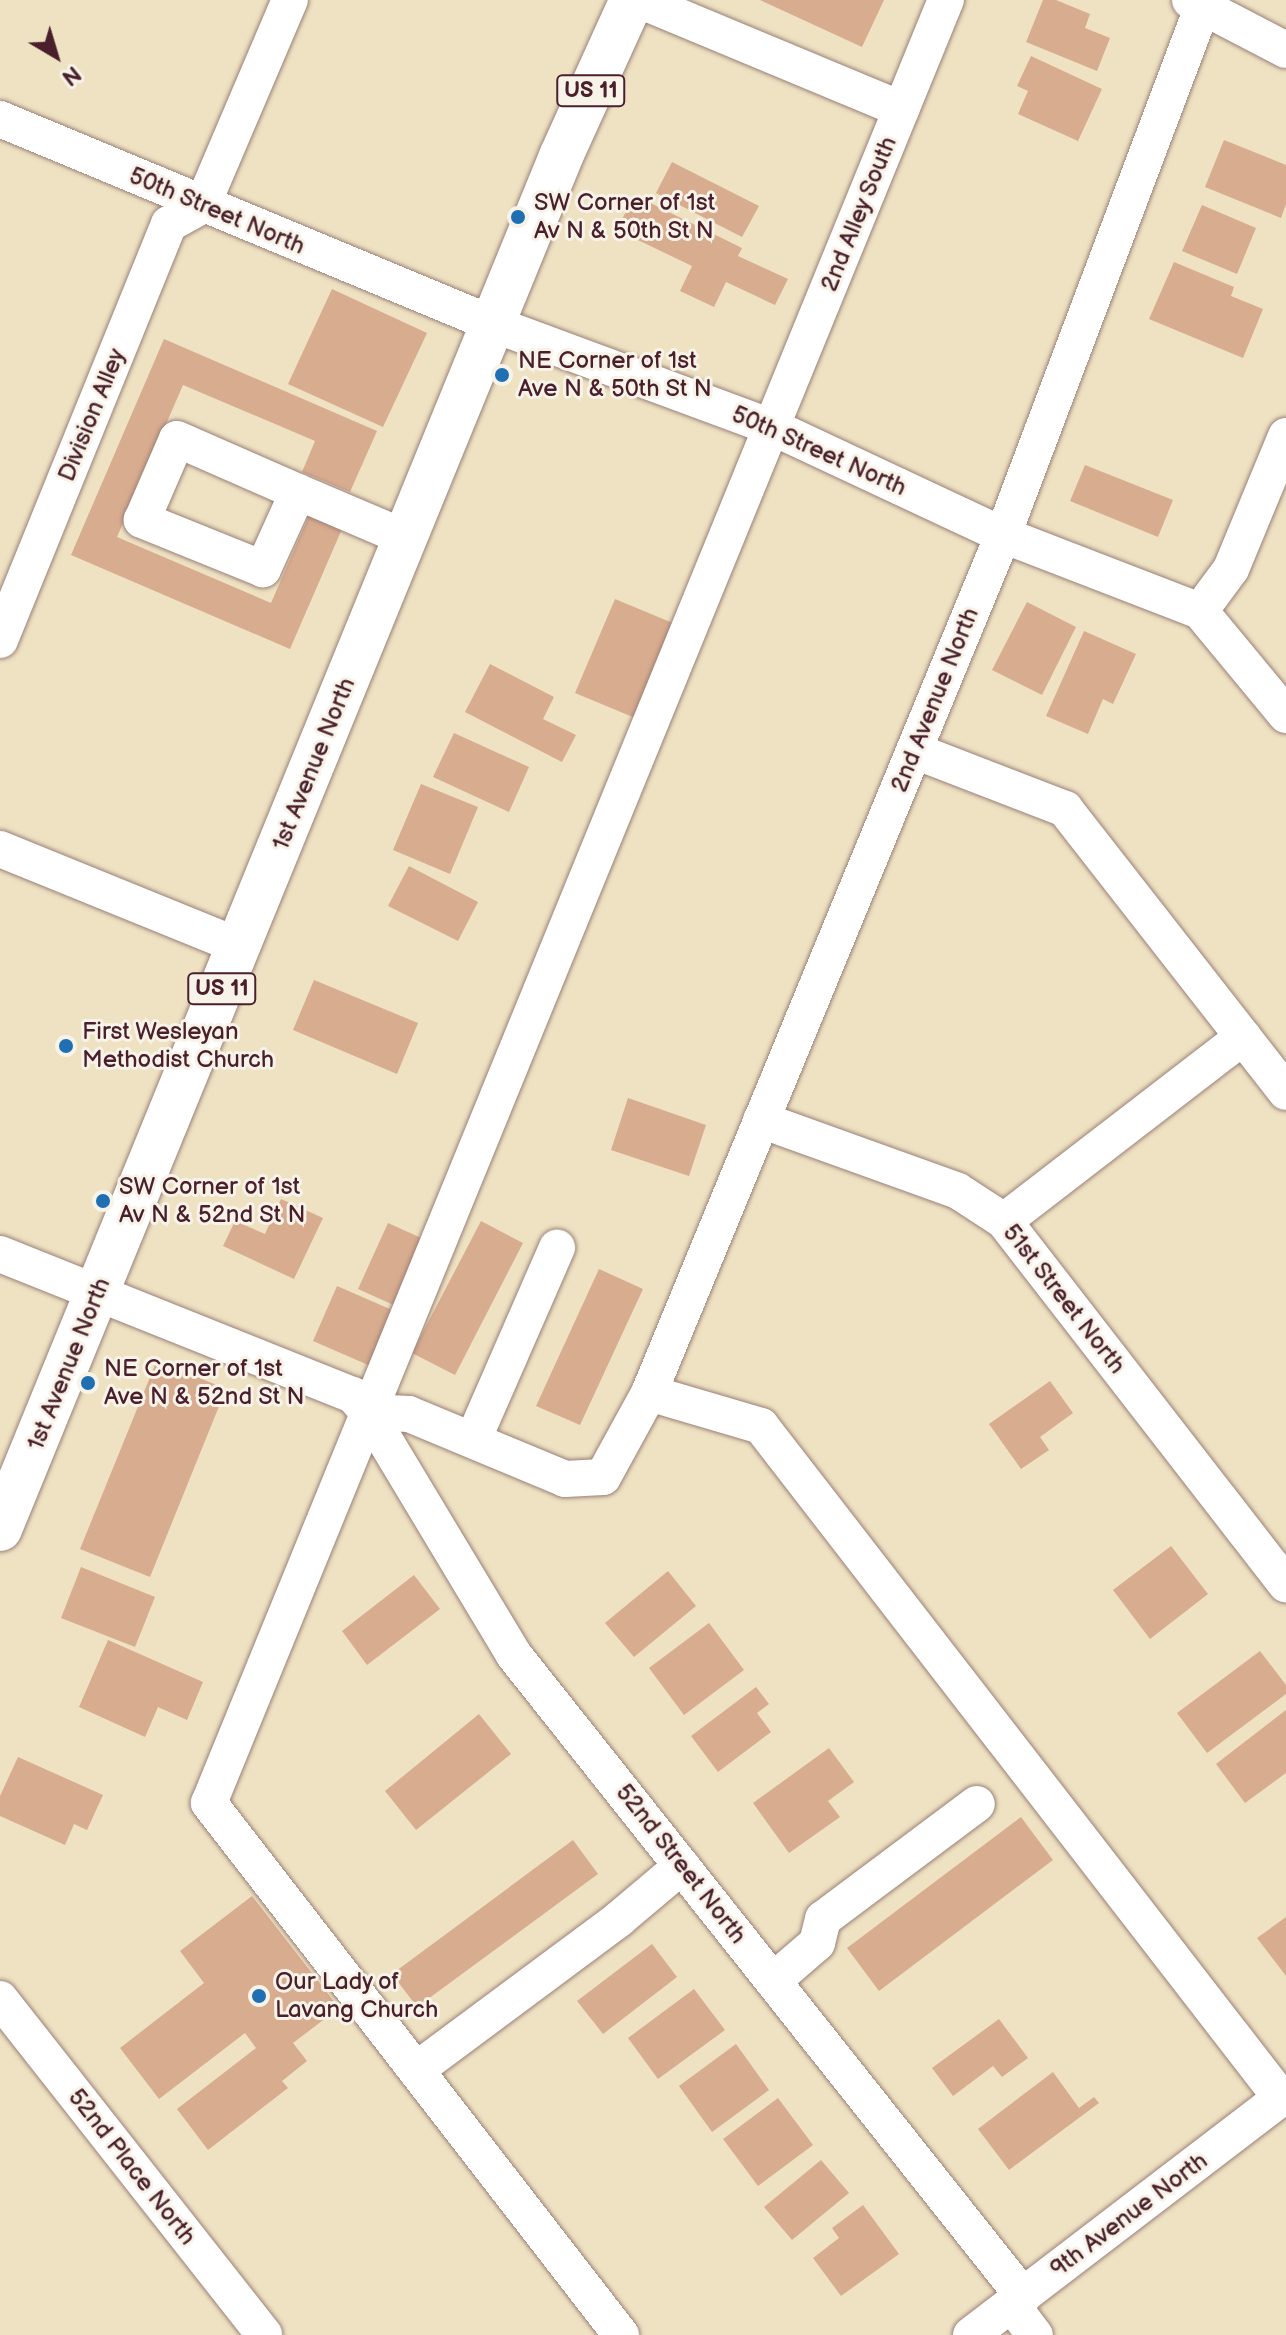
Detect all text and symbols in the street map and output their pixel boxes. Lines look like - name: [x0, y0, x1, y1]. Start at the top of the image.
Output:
- north arrow: [16, 16, 96, 96]
- text: N: [56, 60, 86, 91]
- road number: US 11: [555, 73, 627, 109]
- street label: 2nd Alley South: [814, 131, 904, 297]
- street label: 50th Street North: [125, 161, 309, 261]
- place label: SW Corner of 1st Av N & 50th St N: [534, 189, 715, 245]
- marker: SW Corner of 1st Av N & 50th St N: [509, 208, 527, 226]
- street label: Division Alley: [52, 344, 132, 486]
- place label: NE Corner of 1st Ave N & 50th St N: [518, 347, 712, 403]
- marker: NE Corner of 1st Ave N & 50th St N: [493, 366, 511, 384]
- street label: 50th Street North: [727, 399, 911, 503]
- street label: 2nd Avenue North: [885, 604, 985, 796]
- street label: 1st Avenue North: [266, 674, 362, 854]
- road number: US 11: [186, 971, 258, 1007]
- place label: First Wesleyan Methodist Church: [82, 1018, 274, 1074]
- marker: First Wesleyan Methodist Church: [57, 1037, 75, 1055]
- place label: SW Corner of 1st Av N & 52nd St N: [119, 1173, 306, 1229]
- marker: SW Corner of 1st Av N & 52nd St N: [94, 1192, 112, 1210]
- street label: 51st Street North: [997, 1218, 1131, 1380]
- street label: 1st Avenue North: [21, 1274, 117, 1454]
- place label: NE Corner of 1st Ave N & 52nd St N: [104, 1355, 305, 1411]
- marker: NE Corner of 1st Ave N & 52nd St N: [79, 1374, 97, 1392]
- street label: 52nd Street North: [610, 1778, 752, 1950]
- place label: Our Lady of Lavang Church: [275, 1968, 438, 2024]
- marker: Our Lady of Lavang Church: [250, 1987, 268, 2005]
- street label: 52nd Place North: [62, 2083, 202, 2251]
- street label: 9th Avenue North: [1045, 2147, 1213, 2283]

